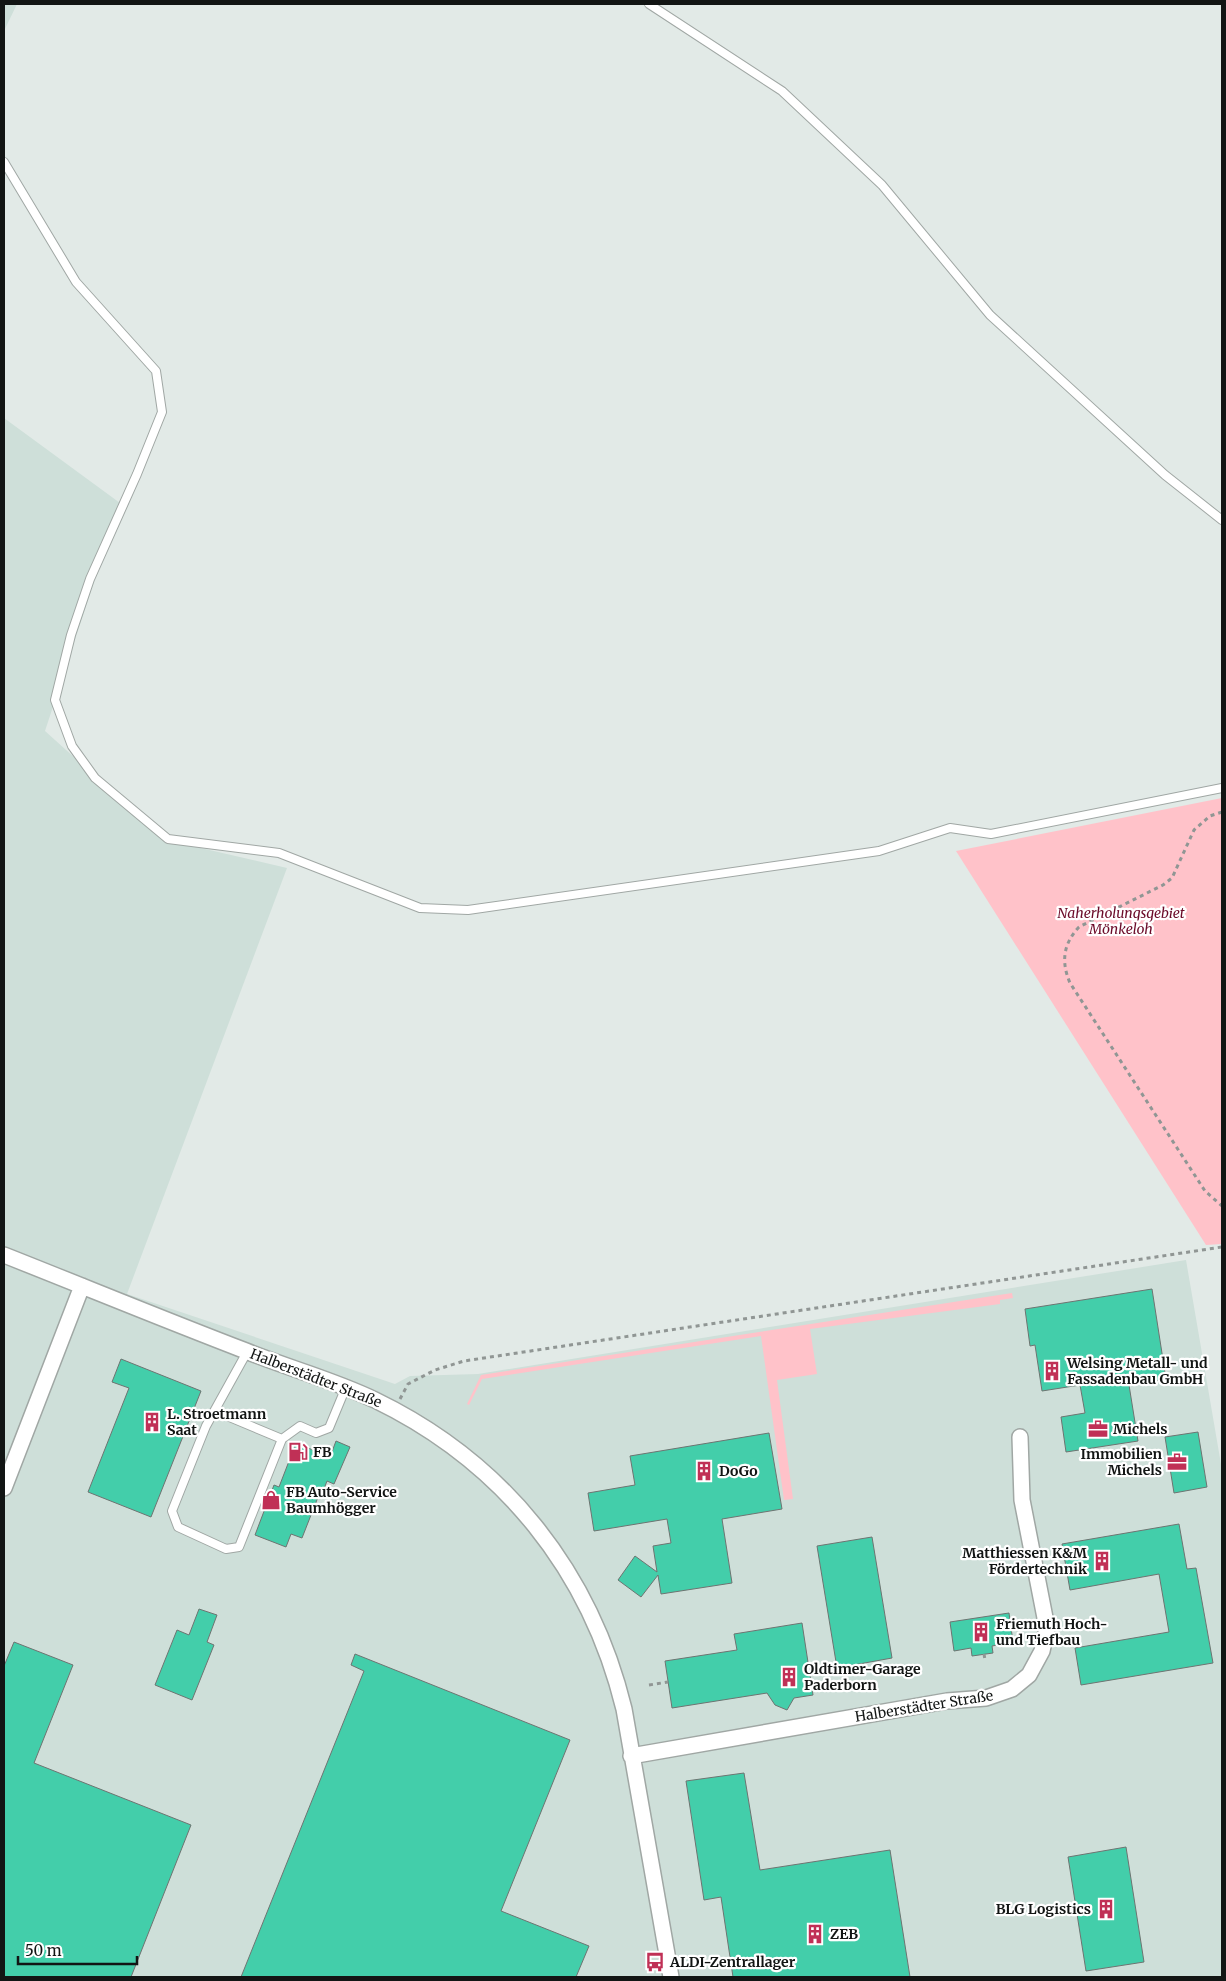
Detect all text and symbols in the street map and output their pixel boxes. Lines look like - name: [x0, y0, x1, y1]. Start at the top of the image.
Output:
- park label: Naherholungsgebiet Mönkeloh: [1057, 904, 1185, 938]
- street label: Halberstädter Straße: [248, 1345, 384, 1411]
- place label: Welsing Metall- und Fassadenbau GmbH: [1066, 1354, 1208, 1388]
- building icon: Welsing Metall- und Fassadenbau GmbH: [1041, 1360, 1063, 1382]
- place label: L. Stroetmann Saat: [167, 1405, 267, 1439]
- building icon: L. Stroetmann Saat: [141, 1411, 163, 1433]
- office icon: Michels: [1087, 1418, 1109, 1440]
- place label: Michels: [1113, 1420, 1168, 1438]
- fuel station icon: FB: [287, 1441, 309, 1463]
- place label: FB: [313, 1443, 332, 1461]
- place label: Immobilien Michels: [1081, 1445, 1162, 1479]
- office icon: Immobilien Michels: [1166, 1451, 1188, 1473]
- building icon: DoGo: [693, 1460, 715, 1482]
- place label: DoGo: [719, 1462, 758, 1480]
- place label: FB Auto-Service Baumhögger: [286, 1483, 397, 1517]
- shop icon: FB Auto-Service Baumhögger: [260, 1489, 282, 1511]
- place label: Matthiessen K&M Fördertechnik: [962, 1544, 1088, 1578]
- building icon: Matthiessen K&M Fördertechnik: [1091, 1550, 1113, 1572]
- place label: Friemuth Hoch- und Tiefbau: [996, 1615, 1108, 1649]
- building icon: Friemuth Hoch- und Tiefbau: [970, 1621, 992, 1643]
- place label: Oldtimer-Garage Paderborn: [804, 1660, 921, 1694]
- building icon: Oldtimer-Garage Paderborn: [778, 1666, 800, 1688]
- street label: Halberstädter Straße: [854, 1686, 994, 1726]
- building icon: BLG Logistics: [1095, 1898, 1117, 1920]
- place label: BLG Logistics: [996, 1900, 1091, 1918]
- building icon: ZEB: [804, 1923, 826, 1945]
- place label: ZEB: [830, 1925, 858, 1943]
- scale bar: [18, 1934, 136, 1966]
- text: 50 m: [25, 1941, 62, 1960]
- bus stop icon: ALDI-Zentrallager: [644, 1951, 666, 1973]
- place label: ALDI-Zentrallager: [669, 1953, 796, 1971]

